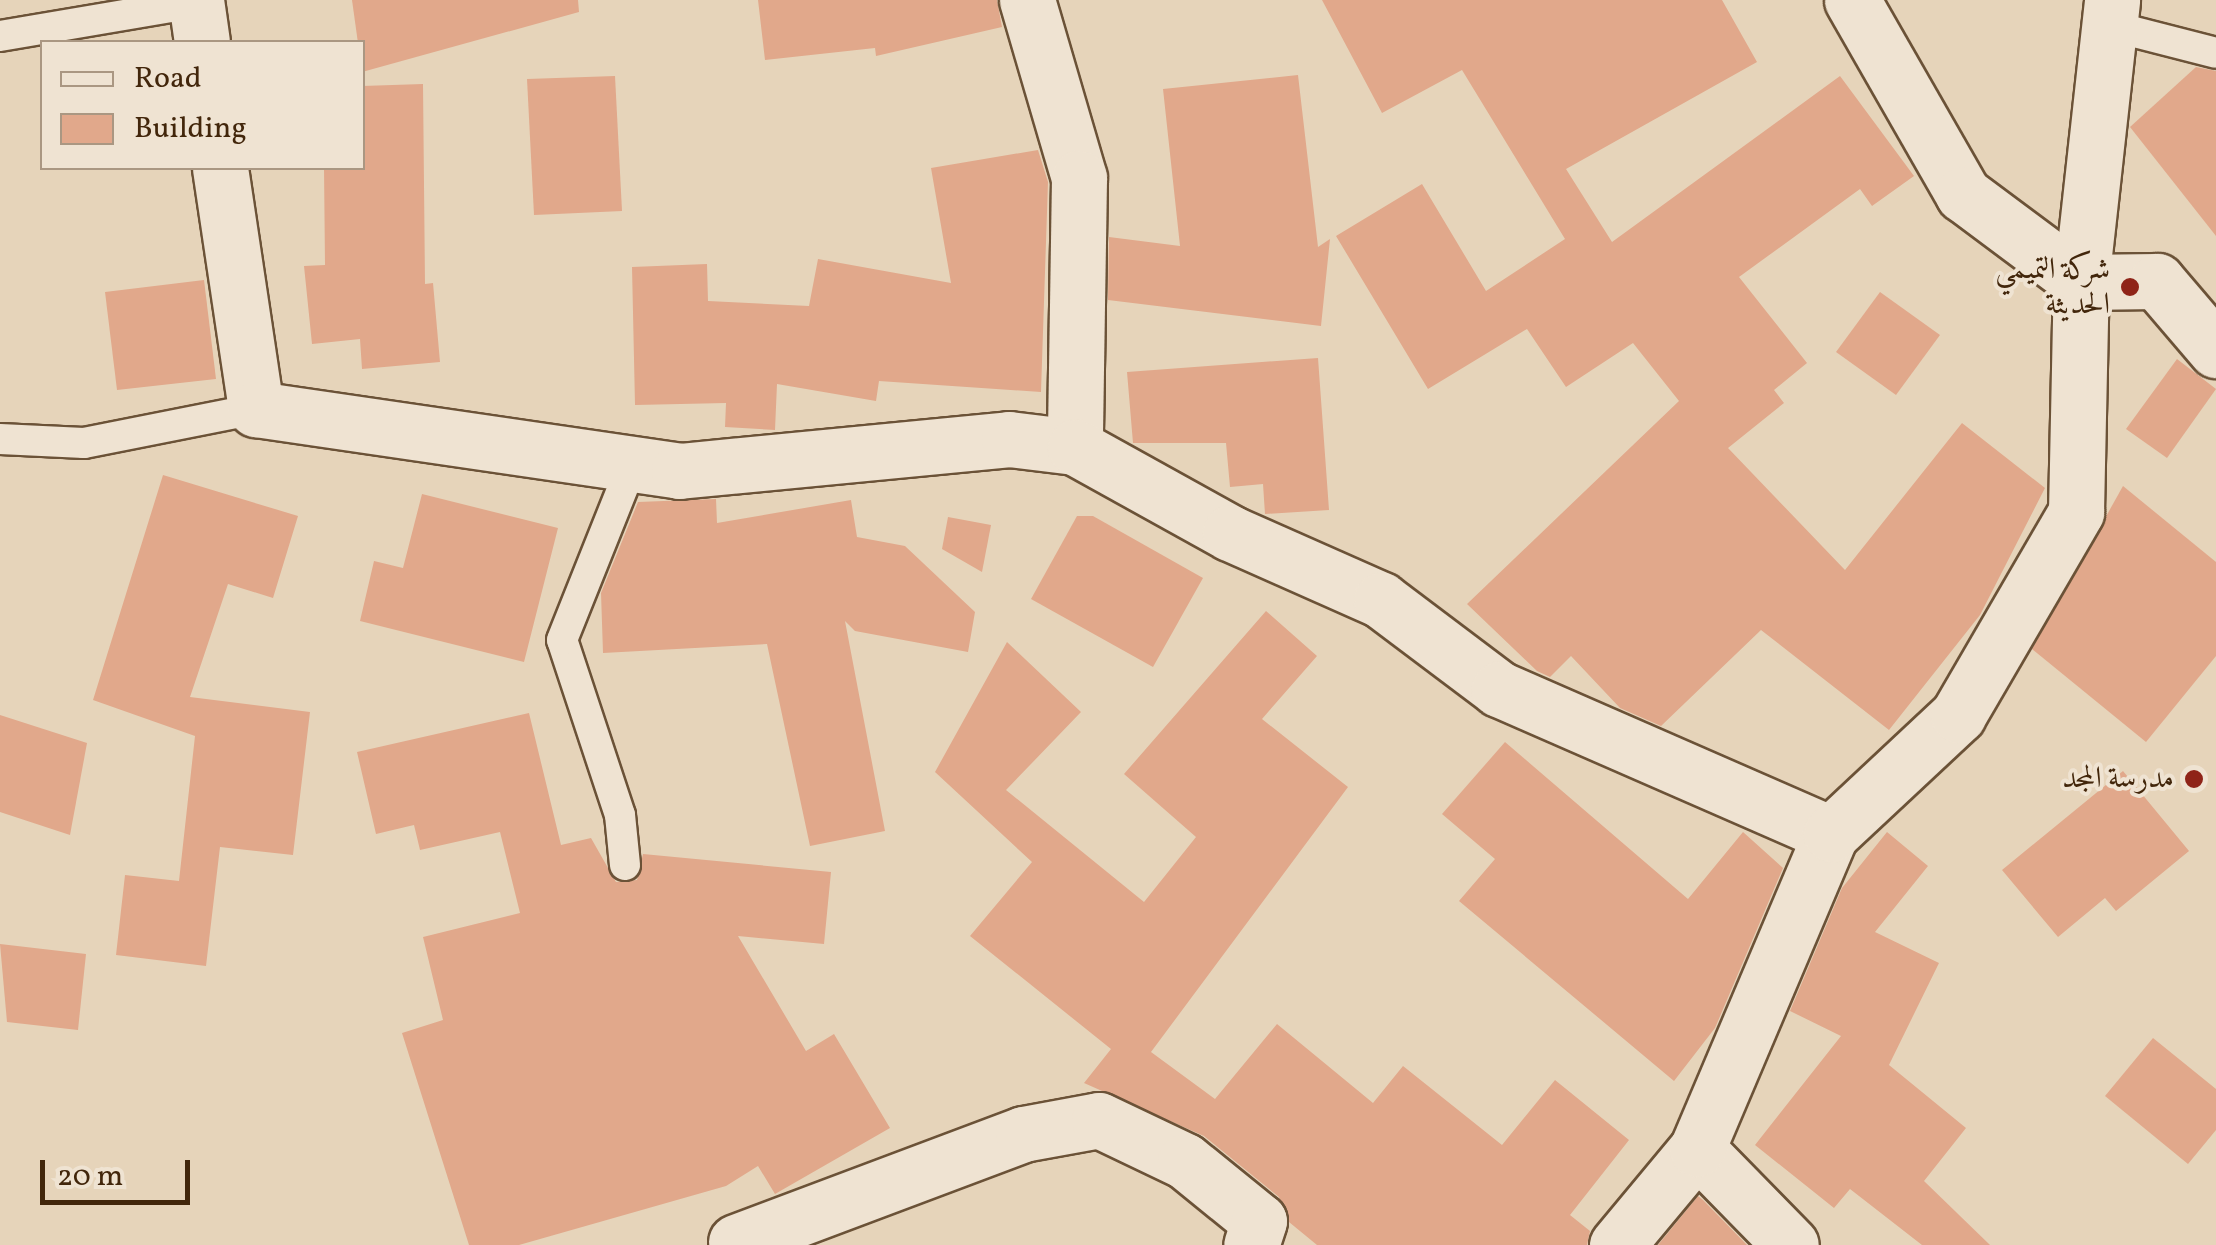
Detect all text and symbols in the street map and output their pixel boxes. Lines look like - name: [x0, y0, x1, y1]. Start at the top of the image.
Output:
- legend: [40, 40, 365, 170]
- text: Road: [134, 58, 202, 100]
- text: Building: [134, 108, 247, 150]
- place label: شركة التميمي الحديثة: [1995, 252, 2110, 322]
- marker: شركة التميمي الحديثة: [2119, 276, 2141, 298]
- place label: مدرسة المجد: [2062, 761, 2174, 797]
- marker: مدرسة المجد: [2183, 768, 2205, 790]
- scale bar: [45, 1140, 195, 1202]
- text: 20 m: [57, 1156, 123, 1198]

